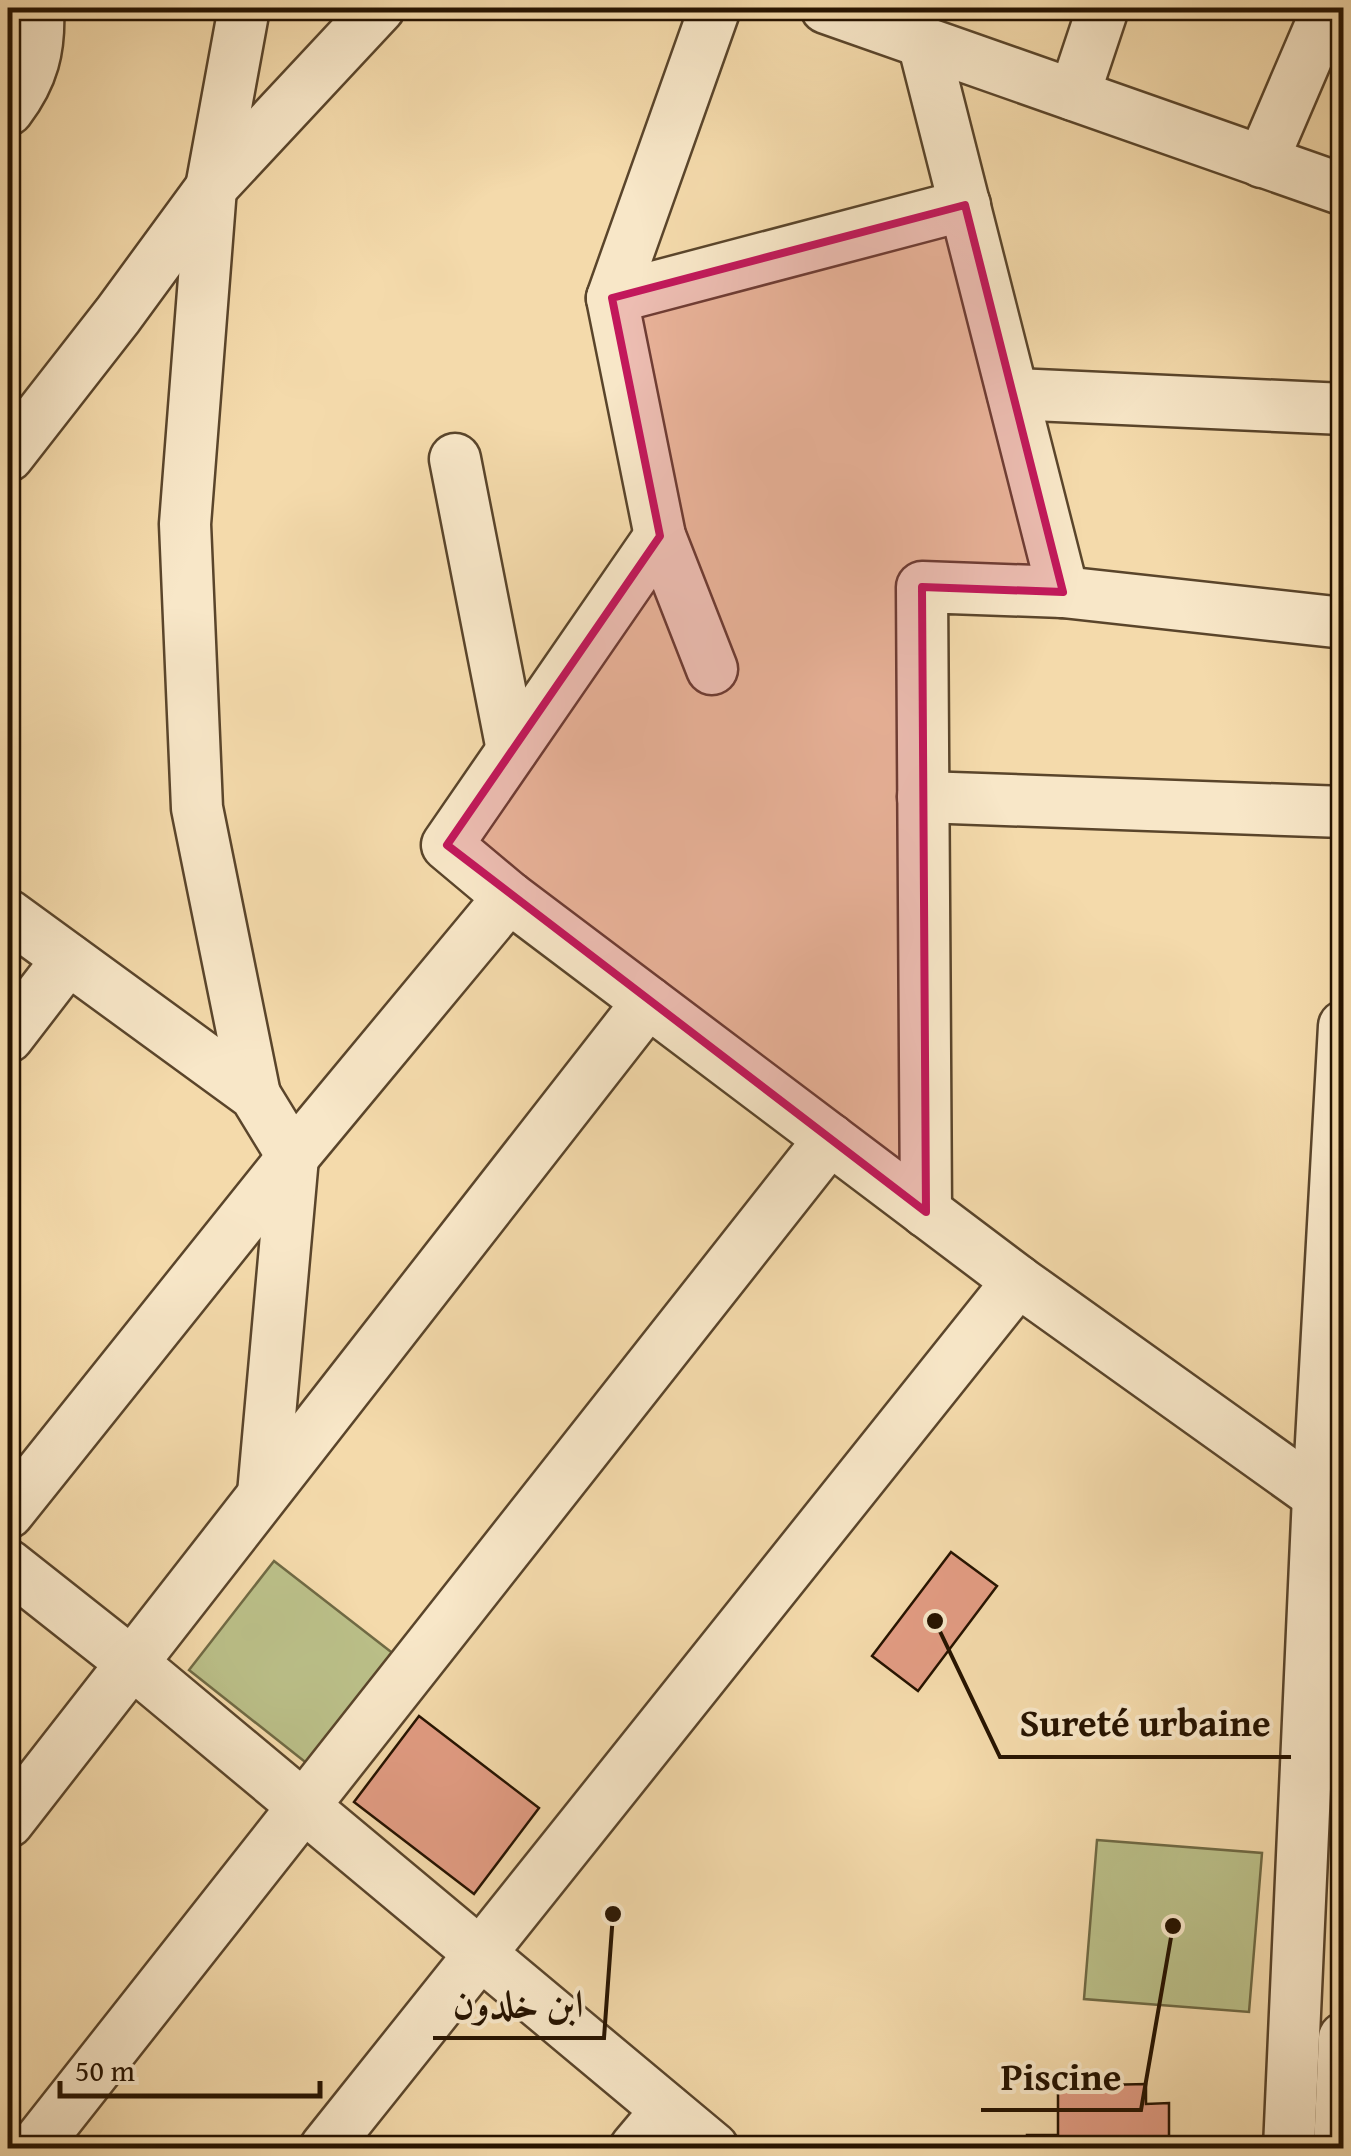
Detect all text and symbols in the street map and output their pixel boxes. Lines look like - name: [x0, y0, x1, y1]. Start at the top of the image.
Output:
- callout: Sureté urbaine: [1000, 1689, 1291, 1757]
- text: Sureté urbaine: [1019, 1694, 1271, 1750]
- callout: ابن خلدون: [433, 1970, 604, 2038]
- text: ابن خلدون: [453, 1975, 583, 2031]
- scale bar: [60, 2036, 320, 2098]
- callout: Piscine: [981, 2042, 1141, 2110]
- text: 50 m: [75, 2048, 135, 2092]
- text: Piscine: [1001, 2048, 1121, 2104]

